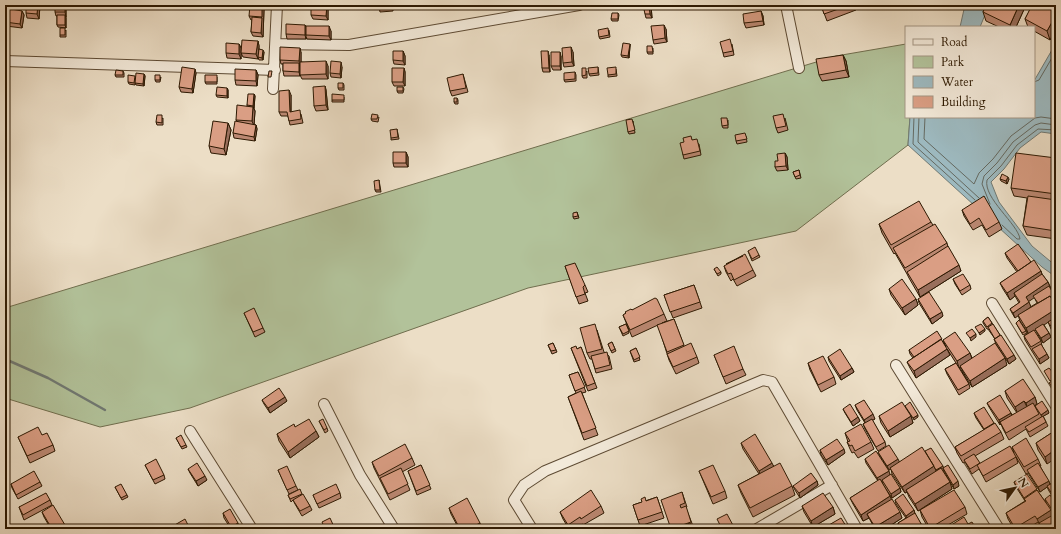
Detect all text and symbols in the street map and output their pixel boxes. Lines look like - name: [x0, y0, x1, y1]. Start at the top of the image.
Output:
- legend: [905, 26, 1035, 118]
- text: Road: [941, 34, 968, 50]
- text: Park: [941, 54, 965, 70]
- text: Water: [940, 74, 974, 90]
- text: Building: [941, 94, 986, 110]
- north arrow: [995, 468, 1035, 508]
- text: N: [1014, 475, 1032, 491]

